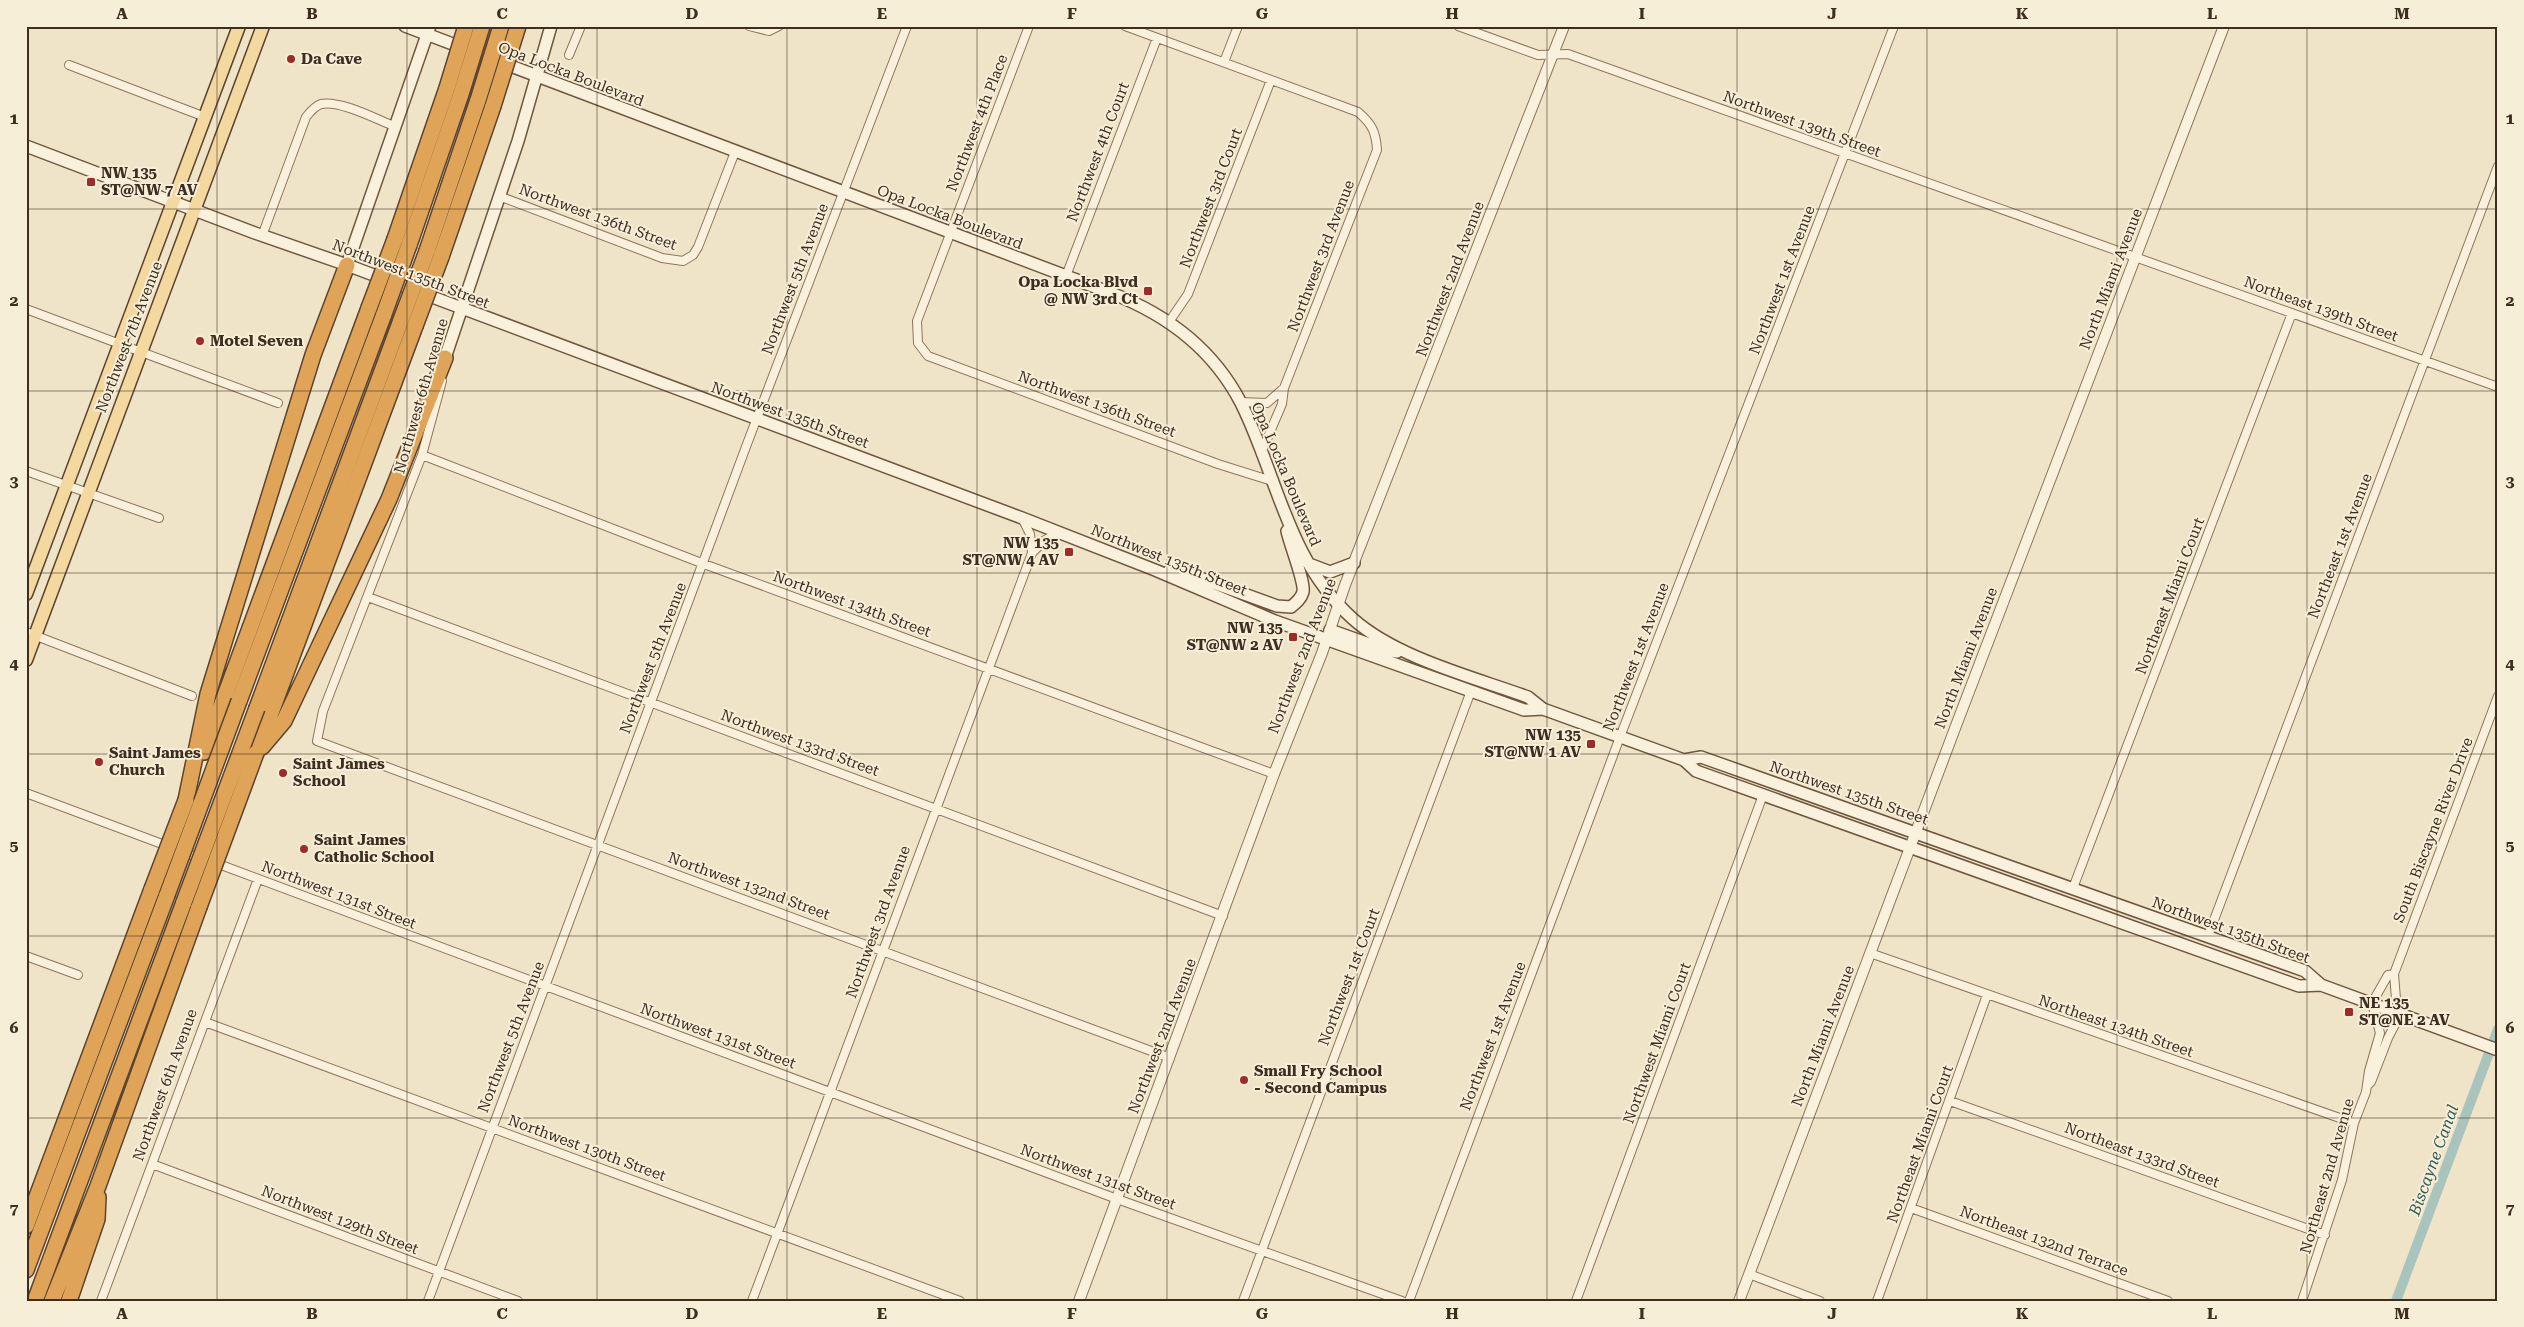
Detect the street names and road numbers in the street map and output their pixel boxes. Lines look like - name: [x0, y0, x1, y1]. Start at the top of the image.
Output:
- street label: Opa Locka Boulevard: [495, 38, 647, 110]
- street label: Northwest 4th Place: [942, 52, 1012, 194]
- street label: Northwest 4th Court: [1063, 79, 1133, 224]
- street label: Northwest 139th Street: [1721, 87, 1884, 161]
- street label: Northwest 3rd Court: [1176, 125, 1246, 271]
- street label: Northwest 3rd Avenue: [1284, 178, 1358, 334]
- street label: Northwest 136th Street: [517, 180, 680, 254]
- street label: Opa Locka Boulevard: [874, 181, 1026, 253]
- street label: Northwest 2nd Avenue: [1412, 199, 1488, 359]
- street label: Northwest 5th Avenue: [758, 201, 832, 357]
- street label: Northwest 1st Avenue: [1745, 203, 1819, 357]
- street label: North Miami Avenue: [2076, 206, 2146, 352]
- street label: Northwest 135th Street: [330, 236, 492, 312]
- street label: Northwest 7th Avenue: [92, 259, 166, 415]
- street label: Northeast 139th Street: [2241, 273, 2401, 345]
- street label: Northwest 6th Avenue: [390, 316, 452, 476]
- street label: Northwest 136th Street: [1016, 367, 1179, 441]
- street label: Northwest 135th Street: [709, 378, 872, 452]
- street label: Opa Locka Boulevard: [1247, 399, 1325, 549]
- street label: Northeast 1st Avenue: [2304, 471, 2376, 621]
- street label: Northeast Miami Court: [2132, 515, 2208, 677]
- street label: Northwest 135th Street: [1088, 520, 1250, 600]
- street label: Northwest 134th Street: [771, 567, 934, 641]
- street label: Northwest 2nd Avenue: [1264, 576, 1340, 736]
- street label: Northwest 5th Avenue: [616, 580, 690, 736]
- street label: Northwest 1st Avenue: [1599, 580, 1673, 734]
- street label: North Miami Avenue: [1931, 585, 2001, 731]
- street label: Northwest 133rd Street: [718, 706, 882, 780]
- street label: South Biscayne River Drive: [2389, 735, 2477, 925]
- street label: Northwest 135th Street: [1767, 757, 1931, 829]
- street label: Northwest 3rd Avenue: [842, 843, 914, 1001]
- street label: Northwest 132nd Street: [666, 848, 833, 924]
- street label: Northwest 131st Street: [259, 857, 419, 933]
- street label: Northwest 135th Street: [2150, 893, 2313, 967]
- street label: Northwest 1st Court: [1314, 905, 1384, 1048]
- street label: Northwest 2nd Avenue: [1124, 956, 1200, 1116]
- street label: Northwest 5th Avenue: [474, 959, 548, 1115]
- street label: Northwest 1st Avenue: [1456, 959, 1530, 1113]
- street label: Northwest Miami Court: [1619, 960, 1695, 1126]
- street label: North Miami Avenue: [1788, 963, 1858, 1109]
- street label: Northeast 134th Street: [2036, 991, 2196, 1061]
- street label: Northwest 131st Street: [638, 999, 799, 1073]
- street label: Northwest 6th Avenue: [129, 1006, 201, 1164]
- street label: Northeast Miami Court: [1883, 1062, 1957, 1225]
- street label: Northeast 2nd Avenue: [2296, 1096, 2358, 1256]
- street label: Northwest 130th Street: [506, 1111, 669, 1185]
- street label: Northeast 133rd Street: [2062, 1119, 2222, 1192]
- street label: Northwest 131st Street: [1018, 1140, 1179, 1214]
- street label: Northwest 129th Street: [259, 1182, 421, 1258]
- street label: Northeast 132nd Terrace: [1957, 1202, 2131, 1280]

